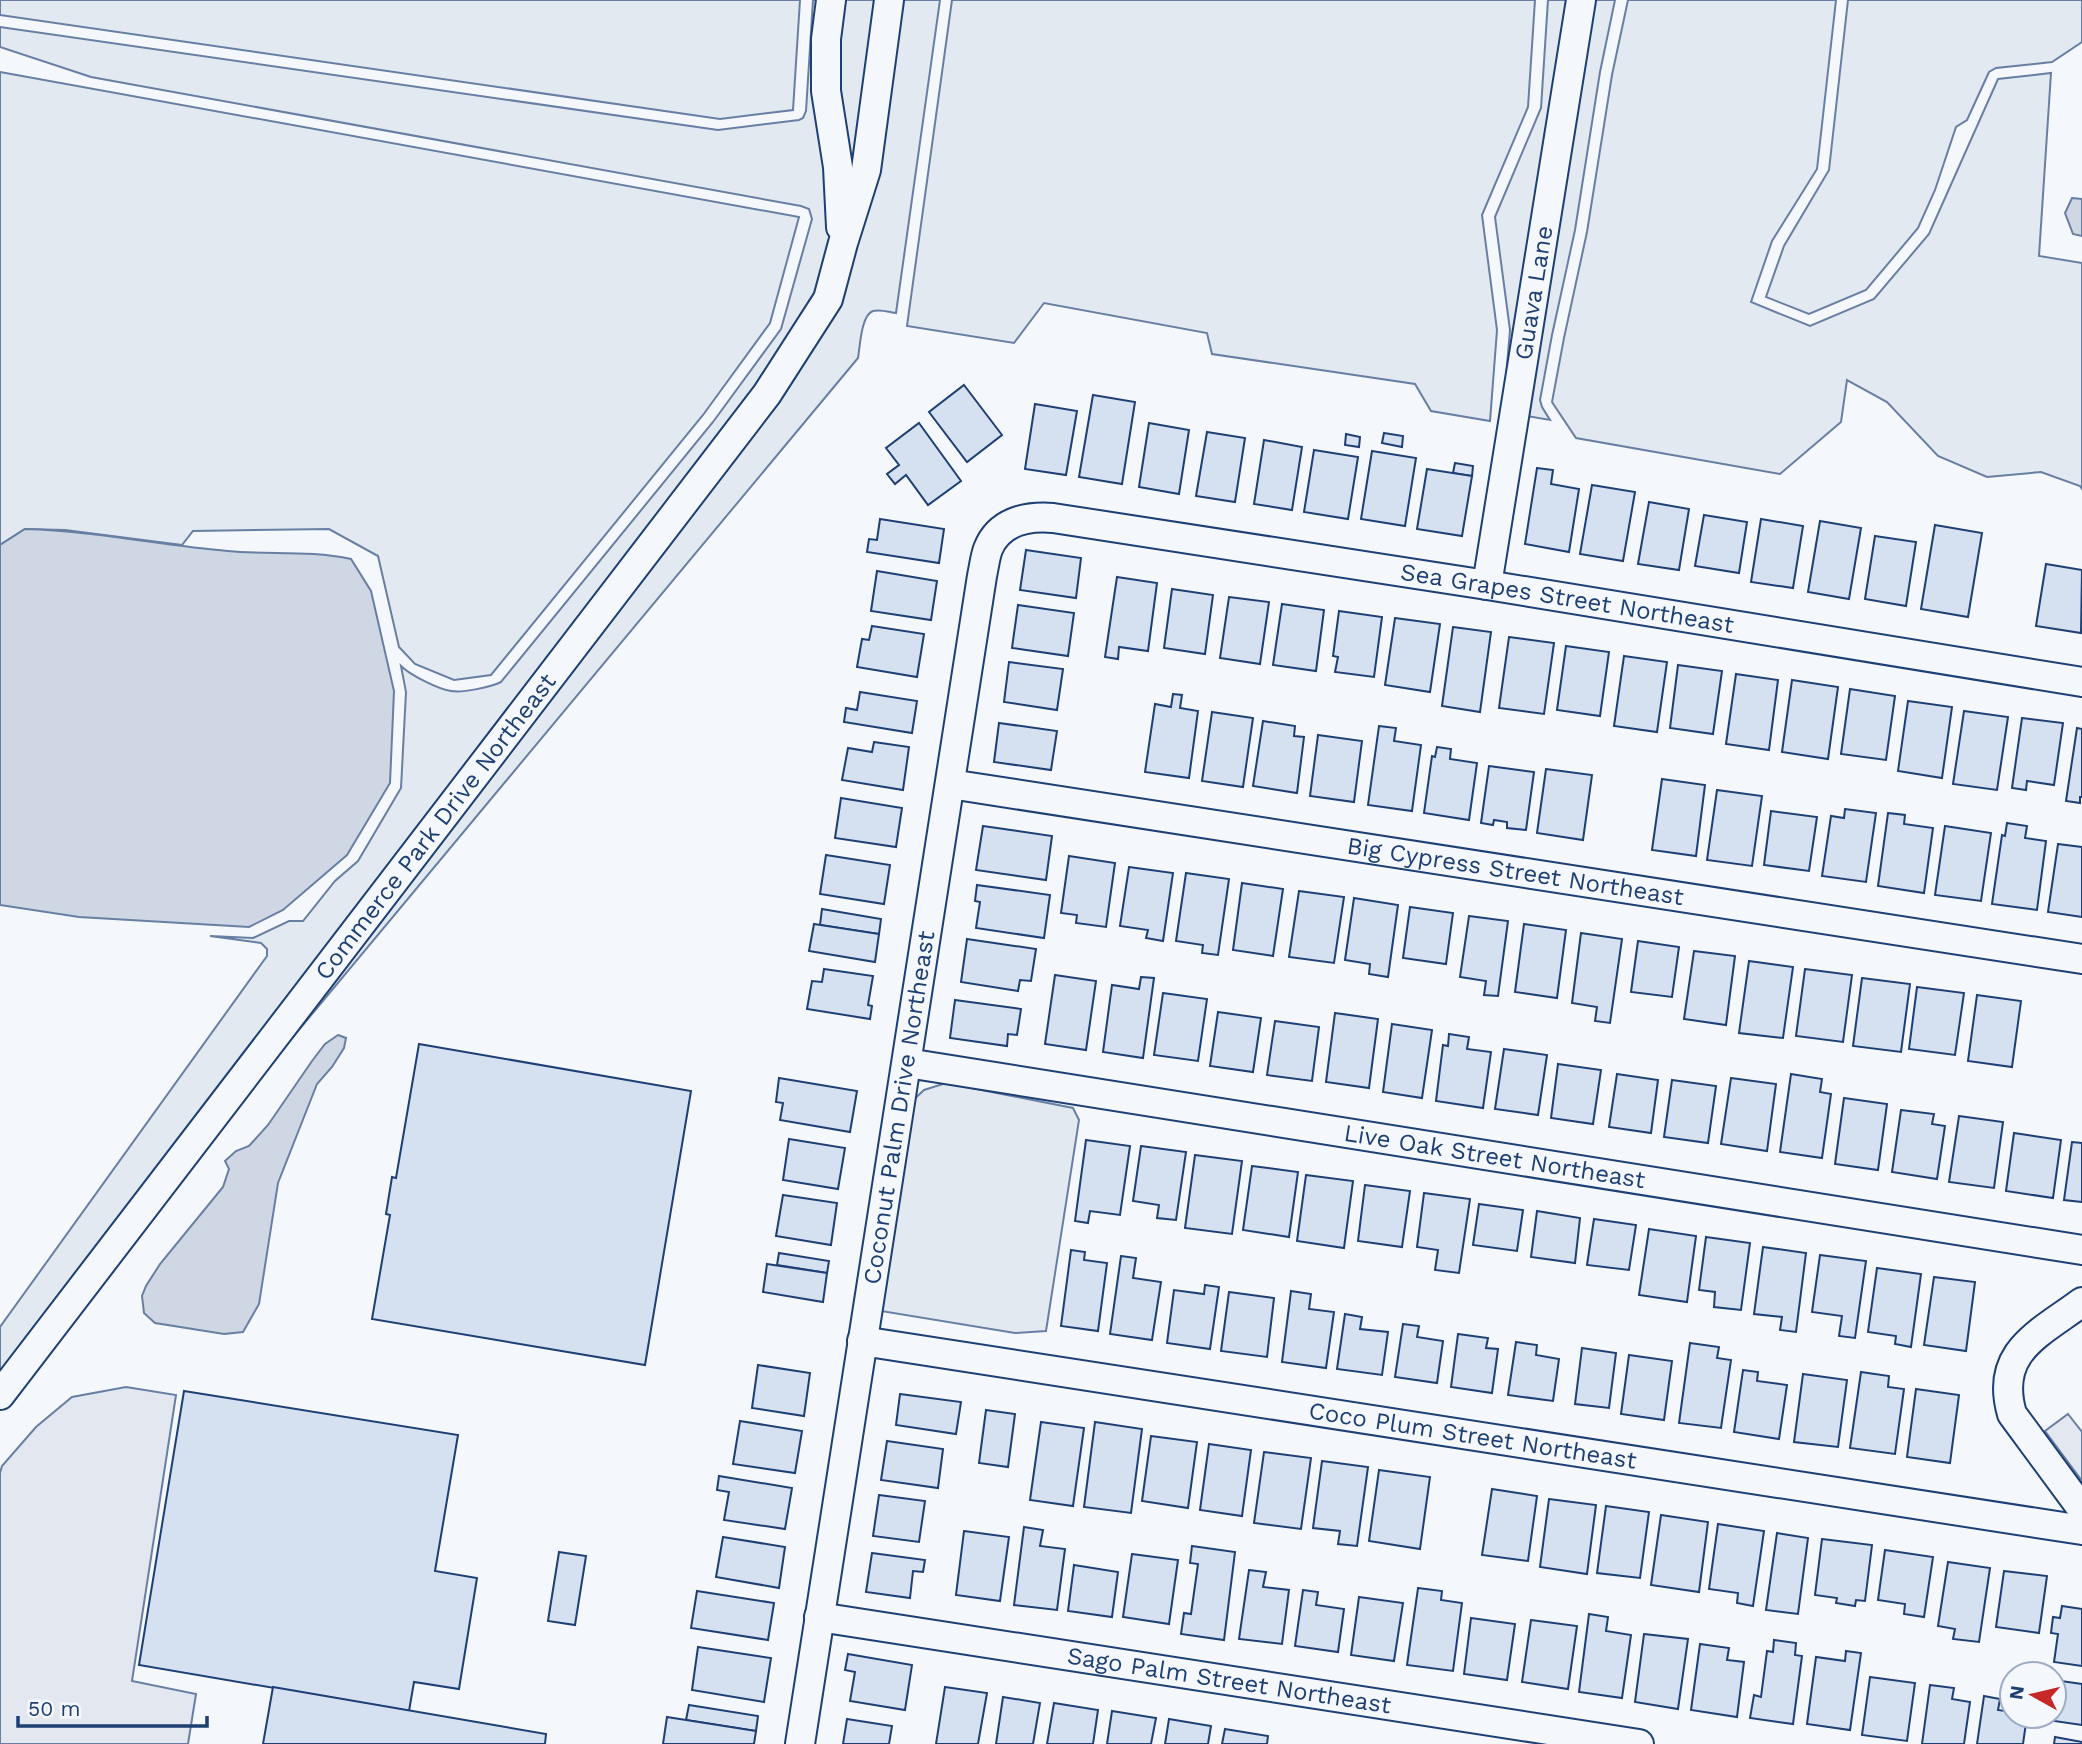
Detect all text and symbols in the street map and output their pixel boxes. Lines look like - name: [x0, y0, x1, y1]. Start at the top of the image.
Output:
- street label: Guava Lane: [1509, 224, 1559, 362]
- street label: Sea Grapes Street Northeast: [1399, 558, 1736, 639]
- street label: Commerce Park Drive Northeast: [309, 668, 562, 985]
- street label: Big Cypress Street Northeast: [1345, 832, 1686, 911]
- street label: Coconut Palm Drive Northeast: [858, 929, 940, 1286]
- street label: Live Oak Street Northeast: [1342, 1119, 1647, 1194]
- street label: Coco Plum Street Northeast: [1307, 1396, 1639, 1475]
- street label: Sago Palm Street Northeast: [1065, 1642, 1393, 1719]
- north arrow: [1998, 1660, 2068, 1730]
- scale bar: [18, 1684, 206, 1728]
- text: N: [2004, 1684, 2029, 1701]
- text: 50 m: [28, 1696, 80, 1721]

